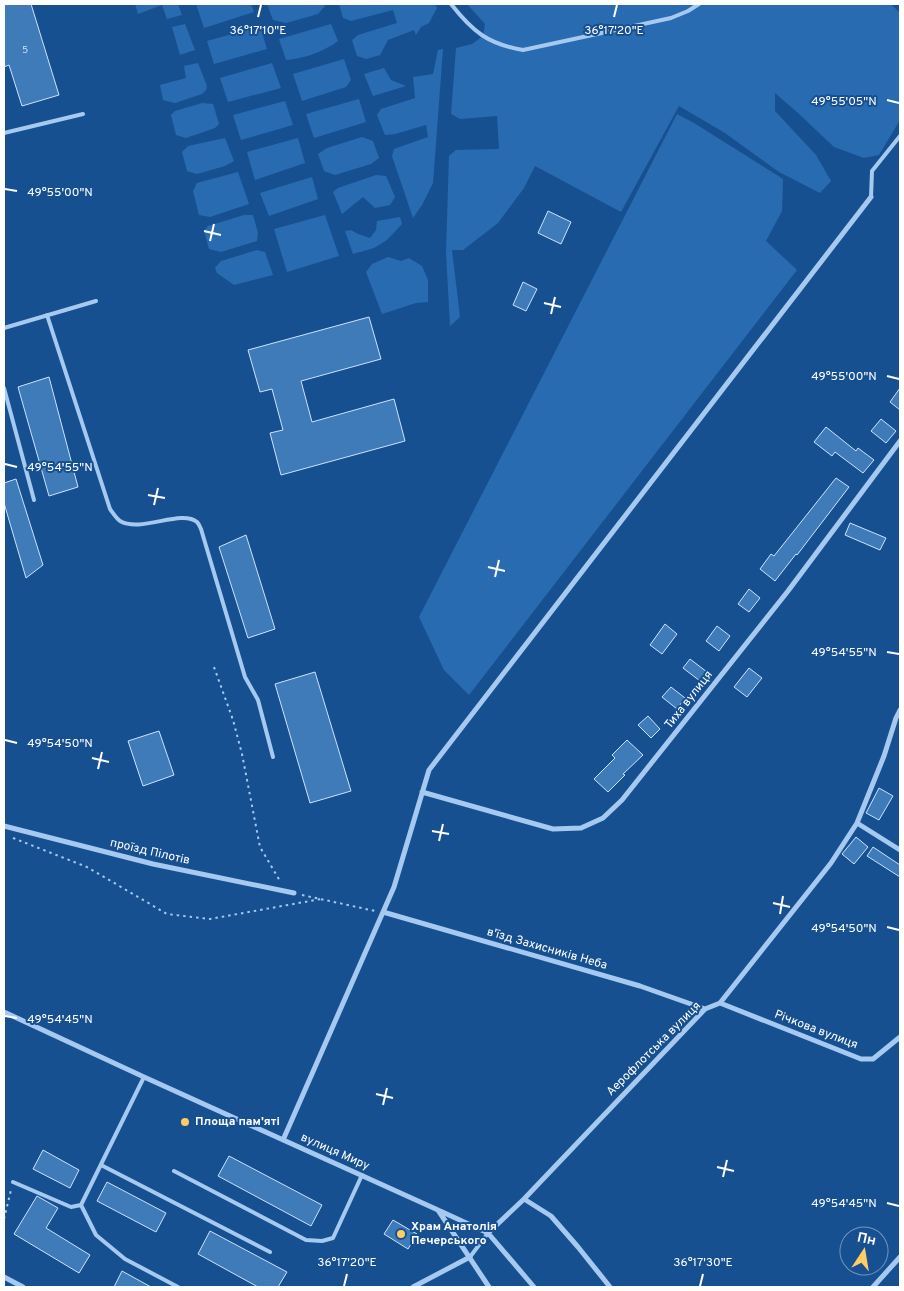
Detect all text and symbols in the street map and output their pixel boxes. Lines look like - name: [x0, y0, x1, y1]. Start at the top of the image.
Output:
- text: 36°17'10"E: [230, 23, 286, 39]
- text: 36°17'20"E: [584, 23, 644, 39]
- house number: 5: [22, 44, 28, 57]
- text: 49°55'05"N: [811, 94, 877, 110]
- text: 49°55'00"N: [27, 185, 93, 201]
- text: 49°55'00"N: [811, 369, 877, 385]
- text: 49°54'55"N: [27, 460, 93, 476]
- text: 49°54'55"N: [811, 645, 877, 661]
- street label: Тиха вулиця: [661, 668, 717, 732]
- text: 49°54'50"N: [27, 736, 93, 752]
- street label: проїзд Пілотів: [108, 835, 192, 869]
- text: 49°54'50"N: [811, 921, 877, 937]
- street label: в'їзд Захисників Неба: [485, 924, 609, 974]
- street label: Аерофлотська вулиця: [603, 998, 705, 1100]
- street label: Річкова вулиця: [772, 1007, 860, 1053]
- text: 49°54'45"N: [27, 1012, 93, 1028]
- place label: Площа пам'яті: [195, 1114, 280, 1130]
- marker: Площа пам'яті: [179, 1116, 191, 1128]
- street label: вулиця Миру: [298, 1130, 372, 1174]
- text: 49°54'45"N: [811, 1196, 877, 1212]
- place label: Храм Анатолія Печерського: [411, 1219, 497, 1249]
- north arrow: [839, 1226, 889, 1276]
- marker: Храм Анатолія Печерського: [395, 1228, 407, 1240]
- text: Пн: [855, 1229, 877, 1250]
- text: 36°17'20"E: [317, 1255, 377, 1271]
- text: 36°17'30"E: [673, 1255, 733, 1271]

